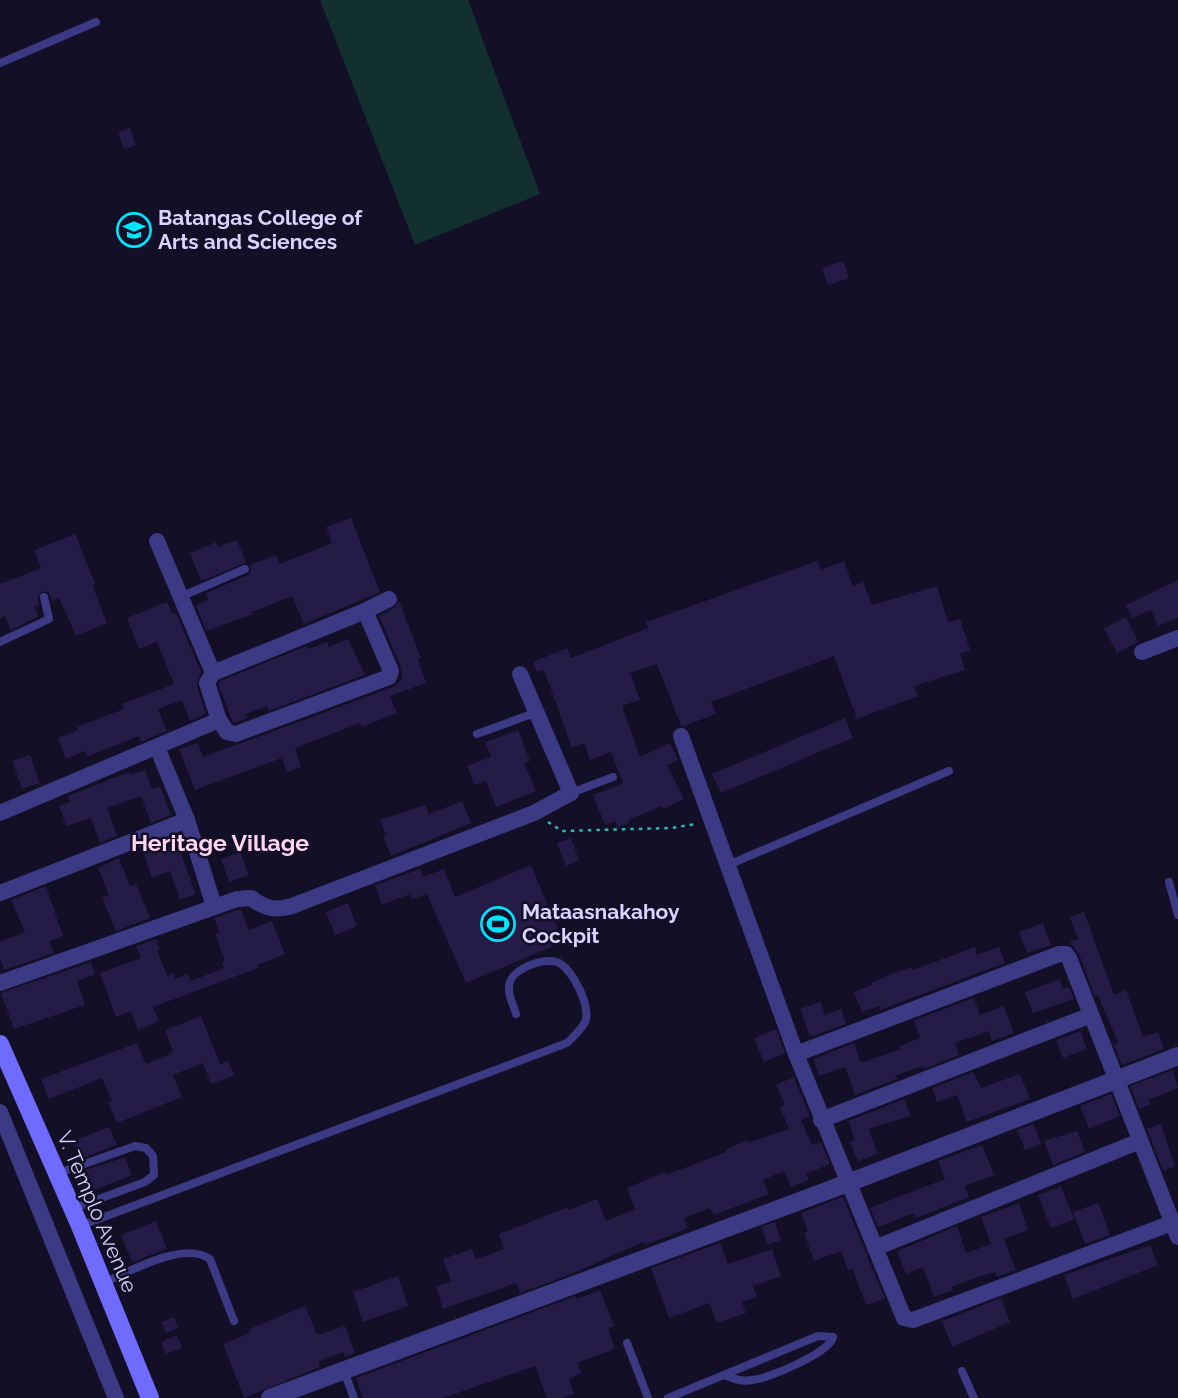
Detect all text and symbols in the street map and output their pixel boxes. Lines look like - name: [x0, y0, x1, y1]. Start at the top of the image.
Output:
- place label: Batangas College of Arts and Sciences: [158, 205, 363, 254]
- school or university icon: Batangas College of Arts and Sciences: [115, 211, 153, 249]
- district label: Heritage Village: [131, 829, 309, 856]
- place label: Mataasnakahoy Cockpit: [522, 899, 680, 948]
- sports icon: Mataasnakahoy Cockpit: [479, 905, 517, 943]
- street label: V. Templo Avenue: [52, 1127, 143, 1296]

